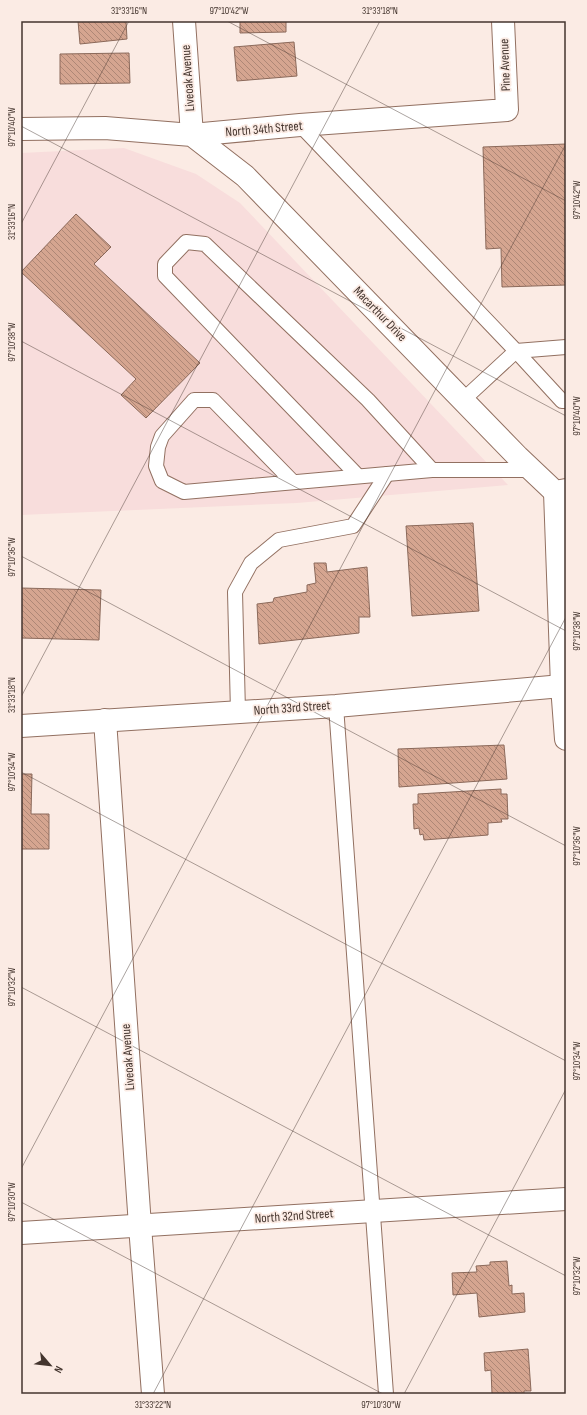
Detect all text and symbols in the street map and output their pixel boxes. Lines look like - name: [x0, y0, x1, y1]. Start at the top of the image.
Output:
- text: 31°33'16"N: [111, 5, 147, 17]
- text: 97°10'42"W: [209, 5, 249, 17]
- text: 31°33'18"N: [362, 5, 398, 17]
- street label: Pine Avenue: [496, 38, 514, 92]
- street label: Liveoak Avenue: [178, 44, 198, 112]
- text: 97°10'40"W: [6, 107, 18, 147]
- street label: North 34th Street: [225, 118, 303, 140]
- text: 97°10'42"W: [571, 180, 583, 220]
- text: 31°33'16"N: [6, 204, 18, 240]
- street label: Macarthur Drive: [350, 283, 410, 345]
- text: 97°10'38"W: [6, 322, 18, 362]
- text: 97°10'40"W: [571, 396, 583, 436]
- text: 97°10'36"W: [6, 537, 18, 577]
- text: 97°10'38"W: [571, 611, 583, 651]
- text: 31°33'18"N: [6, 677, 18, 713]
- street label: North 33rd Street: [253, 697, 331, 719]
- text: 97°10'34"W: [6, 752, 18, 792]
- text: 97°10'36"W: [571, 826, 583, 866]
- text: 97°10'32"W: [6, 967, 18, 1007]
- street label: Liveoak Avenue: [118, 1023, 138, 1091]
- text: 97°10'34"W: [571, 1041, 583, 1081]
- text: 97°10'30"W: [6, 1182, 18, 1222]
- street label: North 32nd Street: [254, 1205, 334, 1227]
- text: 97°10'32"W: [571, 1256, 583, 1296]
- north arrow: [30, 1345, 70, 1385]
- text: N: [51, 1364, 66, 1375]
- text: 31°33'22"N: [135, 1399, 171, 1411]
- text: 97°10'30"W: [361, 1399, 401, 1411]

